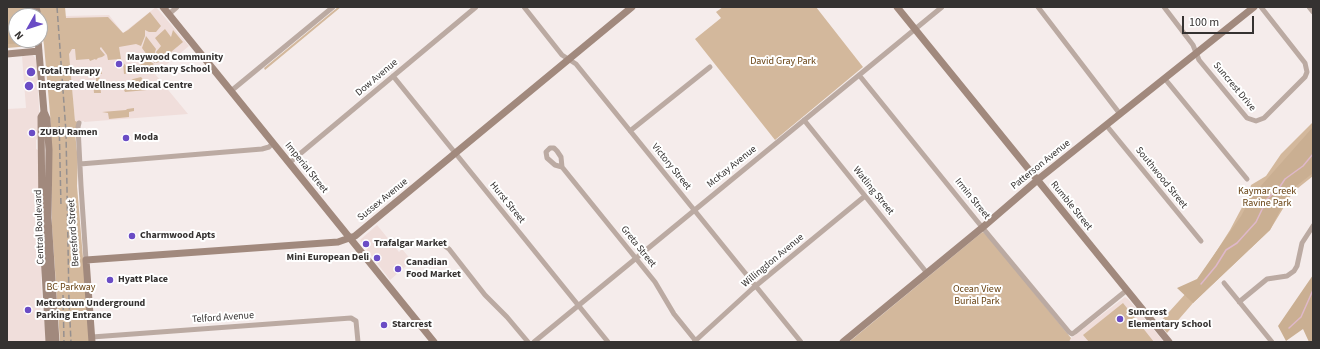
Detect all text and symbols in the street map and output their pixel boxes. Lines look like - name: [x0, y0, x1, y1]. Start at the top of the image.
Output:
- north arrow: [8, 8, 48, 48]
- scale bar: [1184, 8, 1256, 34]
- text: 100 m: [1189, 14, 1219, 31]
- text: N: [11, 28, 27, 43]
- place label: Maywood Community Elementary School: [127, 52, 223, 76]
- park label: David Gray Park: [750, 56, 816, 68]
- street label: Dow Avenue: [353, 57, 401, 99]
- marker: Maywood Community Elementary School: [114, 59, 124, 69]
- street label: Suncrest Drive: [1210, 60, 1258, 114]
- marker: Total Therapy: [25, 66, 37, 78]
- place label: Total Therapy: [40, 66, 100, 78]
- marker: Integrated Wellness Medical Centre: [23, 80, 35, 92]
- place label: Integrated Wellness Medical Centre: [38, 80, 193, 92]
- place label: ZUBU Ramen: [40, 127, 97, 139]
- marker: ZUBU Ramen: [27, 128, 37, 138]
- place label: Moda: [134, 132, 158, 144]
- marker: Moda: [121, 133, 131, 143]
- street label: Patterson Avenue: [1009, 137, 1073, 193]
- street label: Imperial Street: [282, 140, 330, 196]
- street label: Victory Street: [649, 141, 693, 193]
- street label: McKay Avenue: [705, 143, 759, 191]
- street label: Southwood Street: [1133, 145, 1189, 211]
- street label: Watling Street: [850, 164, 896, 218]
- street label: Sussex Avenue: [355, 176, 411, 224]
- street label: Irmin Street: [952, 176, 992, 222]
- street label: Rumble Street: [1048, 179, 1094, 233]
- street label: Hurst Street: [487, 180, 527, 226]
- park label: Kaymar Creek Ravine Park: [1238, 186, 1296, 210]
- street label: Central Boulevard: [33, 189, 47, 265]
- street label: Beresford Street: [66, 199, 82, 267]
- street label: Greta Street: [618, 224, 658, 270]
- place label: Charmwood Apts: [140, 230, 215, 242]
- marker: Charmwood Apts: [127, 231, 137, 241]
- street label: Willingdon Avenue: [739, 231, 807, 291]
- place label: Trafalgar Market: [374, 238, 447, 250]
- marker: Trafalgar Market: [361, 239, 371, 249]
- place label: Mini European Deli: [287, 252, 369, 264]
- marker: Mini European Deli: [372, 253, 382, 263]
- place label: Canadian Food Market: [406, 257, 461, 280]
- marker: Canadian Food Market: [393, 264, 403, 274]
- place label: Hyatt Place: [118, 274, 168, 286]
- marker: Hyatt Place: [105, 275, 115, 285]
- park label: BC Parkway: [46, 282, 96, 294]
- park label: Ocean View Burial Park: [953, 284, 1001, 308]
- place label: Metrotown Underground Parking Entrance: [36, 298, 145, 322]
- marker: Metrotown Underground Parking Entrance: [23, 305, 33, 315]
- place label: Suncrest Elementary School: [1128, 307, 1211, 330]
- street label: Telford Avenue: [192, 310, 254, 326]
- marker: Suncrest Elementary School: [1115, 314, 1125, 324]
- place label: Starcrest: [392, 319, 432, 331]
- marker: Starcrest: [379, 320, 389, 330]

